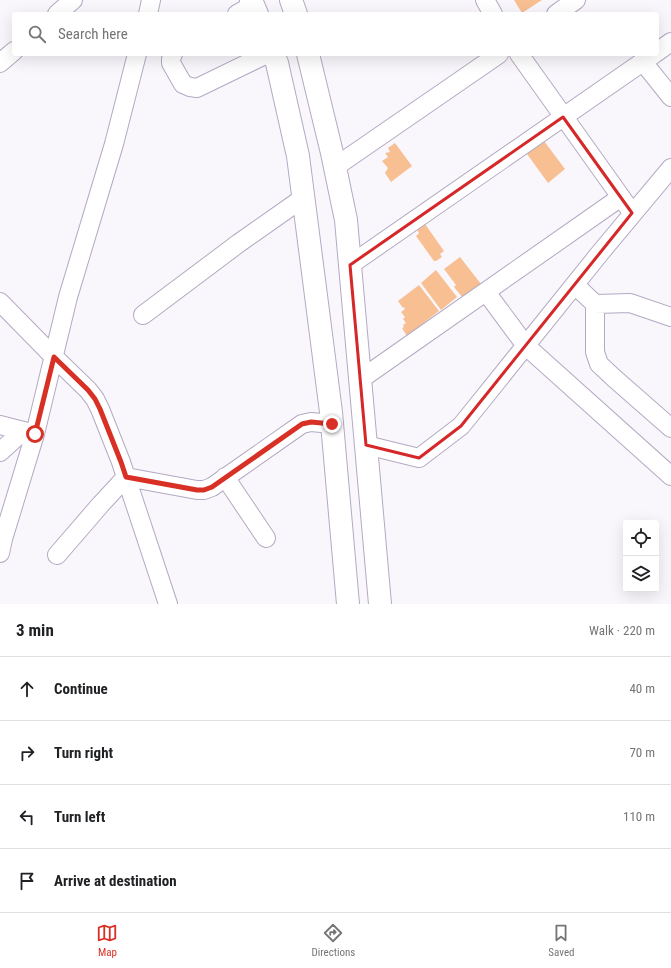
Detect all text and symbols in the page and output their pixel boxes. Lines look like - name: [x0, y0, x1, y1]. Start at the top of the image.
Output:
- search box: [12, 12, 659, 56]
- icon: search: [26, 23, 48, 45]
- text: Search here: [58, 25, 128, 43]
- route end: [323, 415, 341, 433]
- route start: [26, 425, 44, 443]
- map controls: [623, 520, 659, 592]
- button: locate: [623, 520, 659, 556]
- button: layers: [623, 556, 659, 592]
- text: 3 min: [16, 620, 54, 640]
- text: Walk · 220 m: [589, 623, 655, 638]
- icon: ahead: [16, 678, 38, 700]
- text: Continue: [54, 680, 108, 698]
- text: 40 m: [629, 681, 655, 696]
- icon: right: [16, 742, 38, 764]
- text: Turn right: [54, 744, 113, 762]
- text: 70 m: [629, 745, 655, 760]
- icon: left: [16, 806, 38, 828]
- text: Turn left: [54, 808, 105, 826]
- text: 110 m: [623, 809, 655, 824]
- icon: arrive: [16, 870, 38, 892]
- text: Arrive at destination: [54, 872, 177, 890]
- tab: Map: [96, 922, 118, 959]
- tab: Directions: [311, 922, 355, 959]
- tab: Saved: [548, 922, 575, 959]

